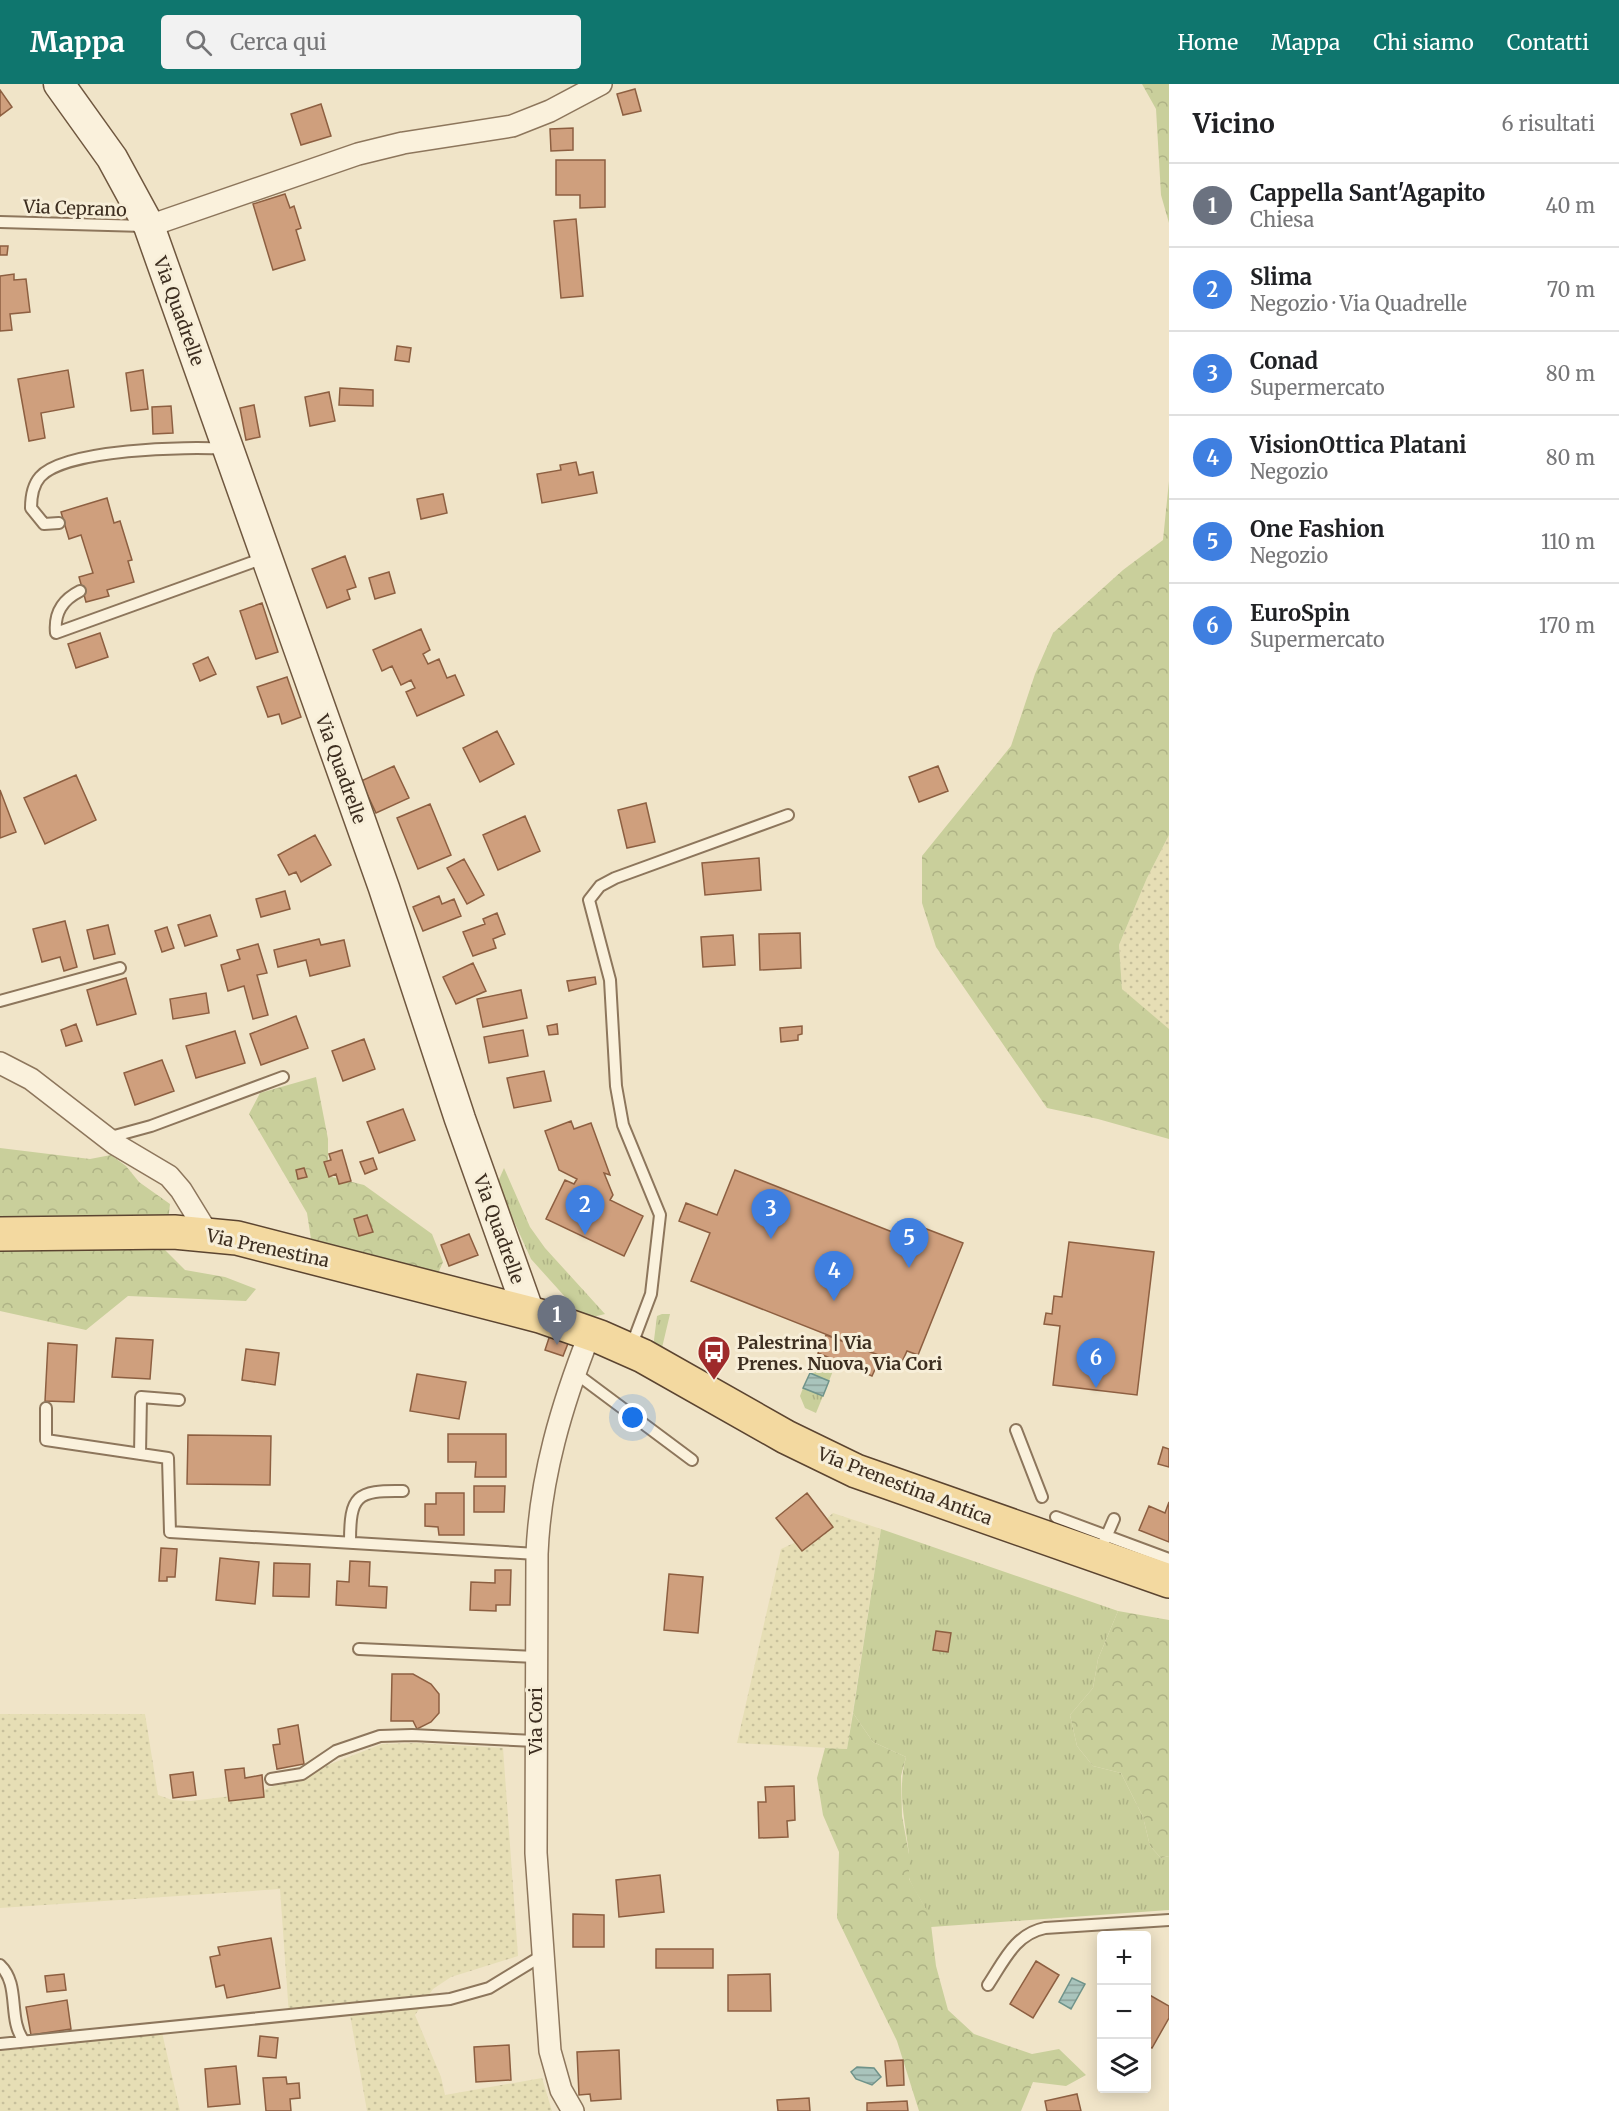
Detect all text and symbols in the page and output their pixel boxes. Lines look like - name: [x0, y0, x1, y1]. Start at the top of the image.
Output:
- search box: [161, 15, 581, 69]
- text: Mappa: [30, 24, 125, 60]
- icon: search: [182, 26, 215, 59]
- text: Cerca qui: [230, 28, 327, 56]
- text: Home: [1178, 29, 1238, 56]
- text: Mappa: [1271, 29, 1340, 56]
- text: Chi siamo: [1373, 29, 1474, 56]
- text: Contatti: [1507, 29, 1589, 56]
- text: Vicino: [1193, 107, 1275, 140]
- text: 6 risultati: [1502, 111, 1595, 136]
- text: Cappella Sant'Agapito: [1250, 179, 1485, 207]
- text: 1: [1208, 193, 1217, 218]
- text: 40 m: [1545, 193, 1595, 218]
- street label: Via Ceprano: [22, 195, 127, 221]
- text: Chiesa: [1250, 207, 1314, 232]
- street label: Via Quadrelle: [148, 252, 209, 369]
- text: Slima: [1250, 263, 1312, 291]
- text: 2: [1207, 277, 1218, 302]
- text: 70 m: [1547, 277, 1595, 302]
- text: Negozio · Via Quadrelle: [1250, 291, 1467, 316]
- text: Conad: [1250, 347, 1318, 375]
- text: 3: [1207, 361, 1218, 386]
- text: 80 m: [1546, 361, 1595, 386]
- text: Supermercato: [1250, 375, 1385, 400]
- text: VisionOttica Platani: [1250, 431, 1467, 459]
- text: 4: [1206, 445, 1219, 470]
- text: 80 m: [1546, 445, 1595, 470]
- text: Negozio: [1250, 459, 1328, 484]
- text: One Fashion: [1250, 515, 1385, 543]
- text: 5: [1207, 529, 1218, 554]
- text: 110 m: [1541, 529, 1595, 554]
- text: Negozio: [1250, 543, 1328, 568]
- text: EuroSpin: [1250, 599, 1350, 627]
- text: 6: [1206, 613, 1219, 638]
- text: 170 m: [1539, 613, 1595, 638]
- text: Supermercato: [1250, 627, 1385, 652]
- street label: Via Quadrelle: [310, 710, 371, 827]
- street label: Via Quadrelle: [468, 1170, 529, 1287]
- pin: 2: [566, 1186, 604, 1235]
- pin: 3: [752, 1190, 790, 1239]
- pin: 5: [890, 1218, 928, 1268]
- street label: Via Prenestina: [203, 1224, 332, 1272]
- pin: 4: [814, 1252, 854, 1301]
- pin: 1: [538, 1296, 576, 1345]
- place label: Palestrina | Via Prenes. Nuova, Via Cori: [737, 1331, 942, 1375]
- bus stop icon: Palestrina | Via Prenes. Nuova, Via Cori: [696, 1334, 732, 1381]
- pin: 6: [1076, 1338, 1116, 1388]
- your location: [618, 1403, 647, 1432]
- street label: Via Prenestina Antica: [813, 1442, 996, 1530]
- street label: Via Cori: [524, 1687, 547, 1756]
- map controls: [1097, 1931, 1151, 2093]
- button: +: [1097, 1931, 1151, 1985]
- button: −: [1097, 1985, 1151, 2039]
- button: layers: [1097, 2039, 1151, 2093]

